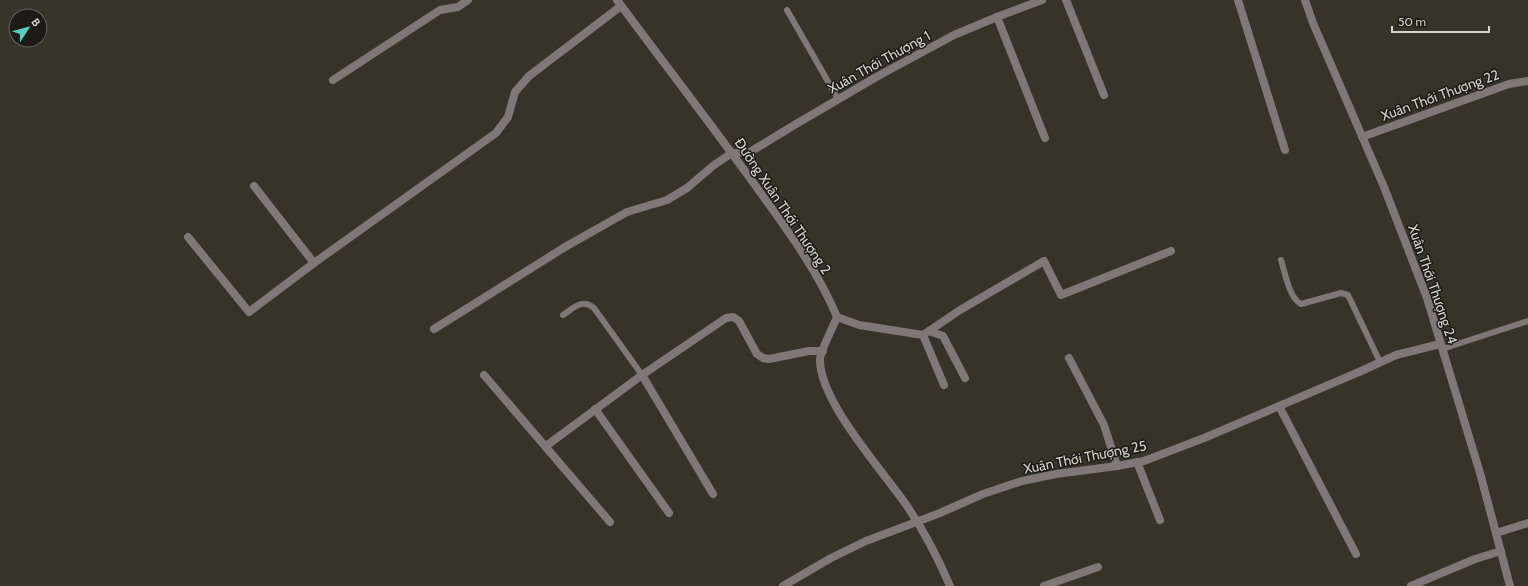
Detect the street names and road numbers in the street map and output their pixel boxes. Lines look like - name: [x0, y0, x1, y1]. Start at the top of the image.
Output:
- street label: Xuân Thới Thượng 1: [825, 26, 933, 98]
- street label: Xuân Thới Thượng 22: [1378, 65, 1502, 125]
- street label: Đường Xuân Thới Thượng 2: [731, 135, 835, 277]
- street label: Xuân Thới Thượng 24: [1404, 222, 1462, 346]
- street label: Xuân Thới Thượng 25: [1022, 436, 1148, 478]

